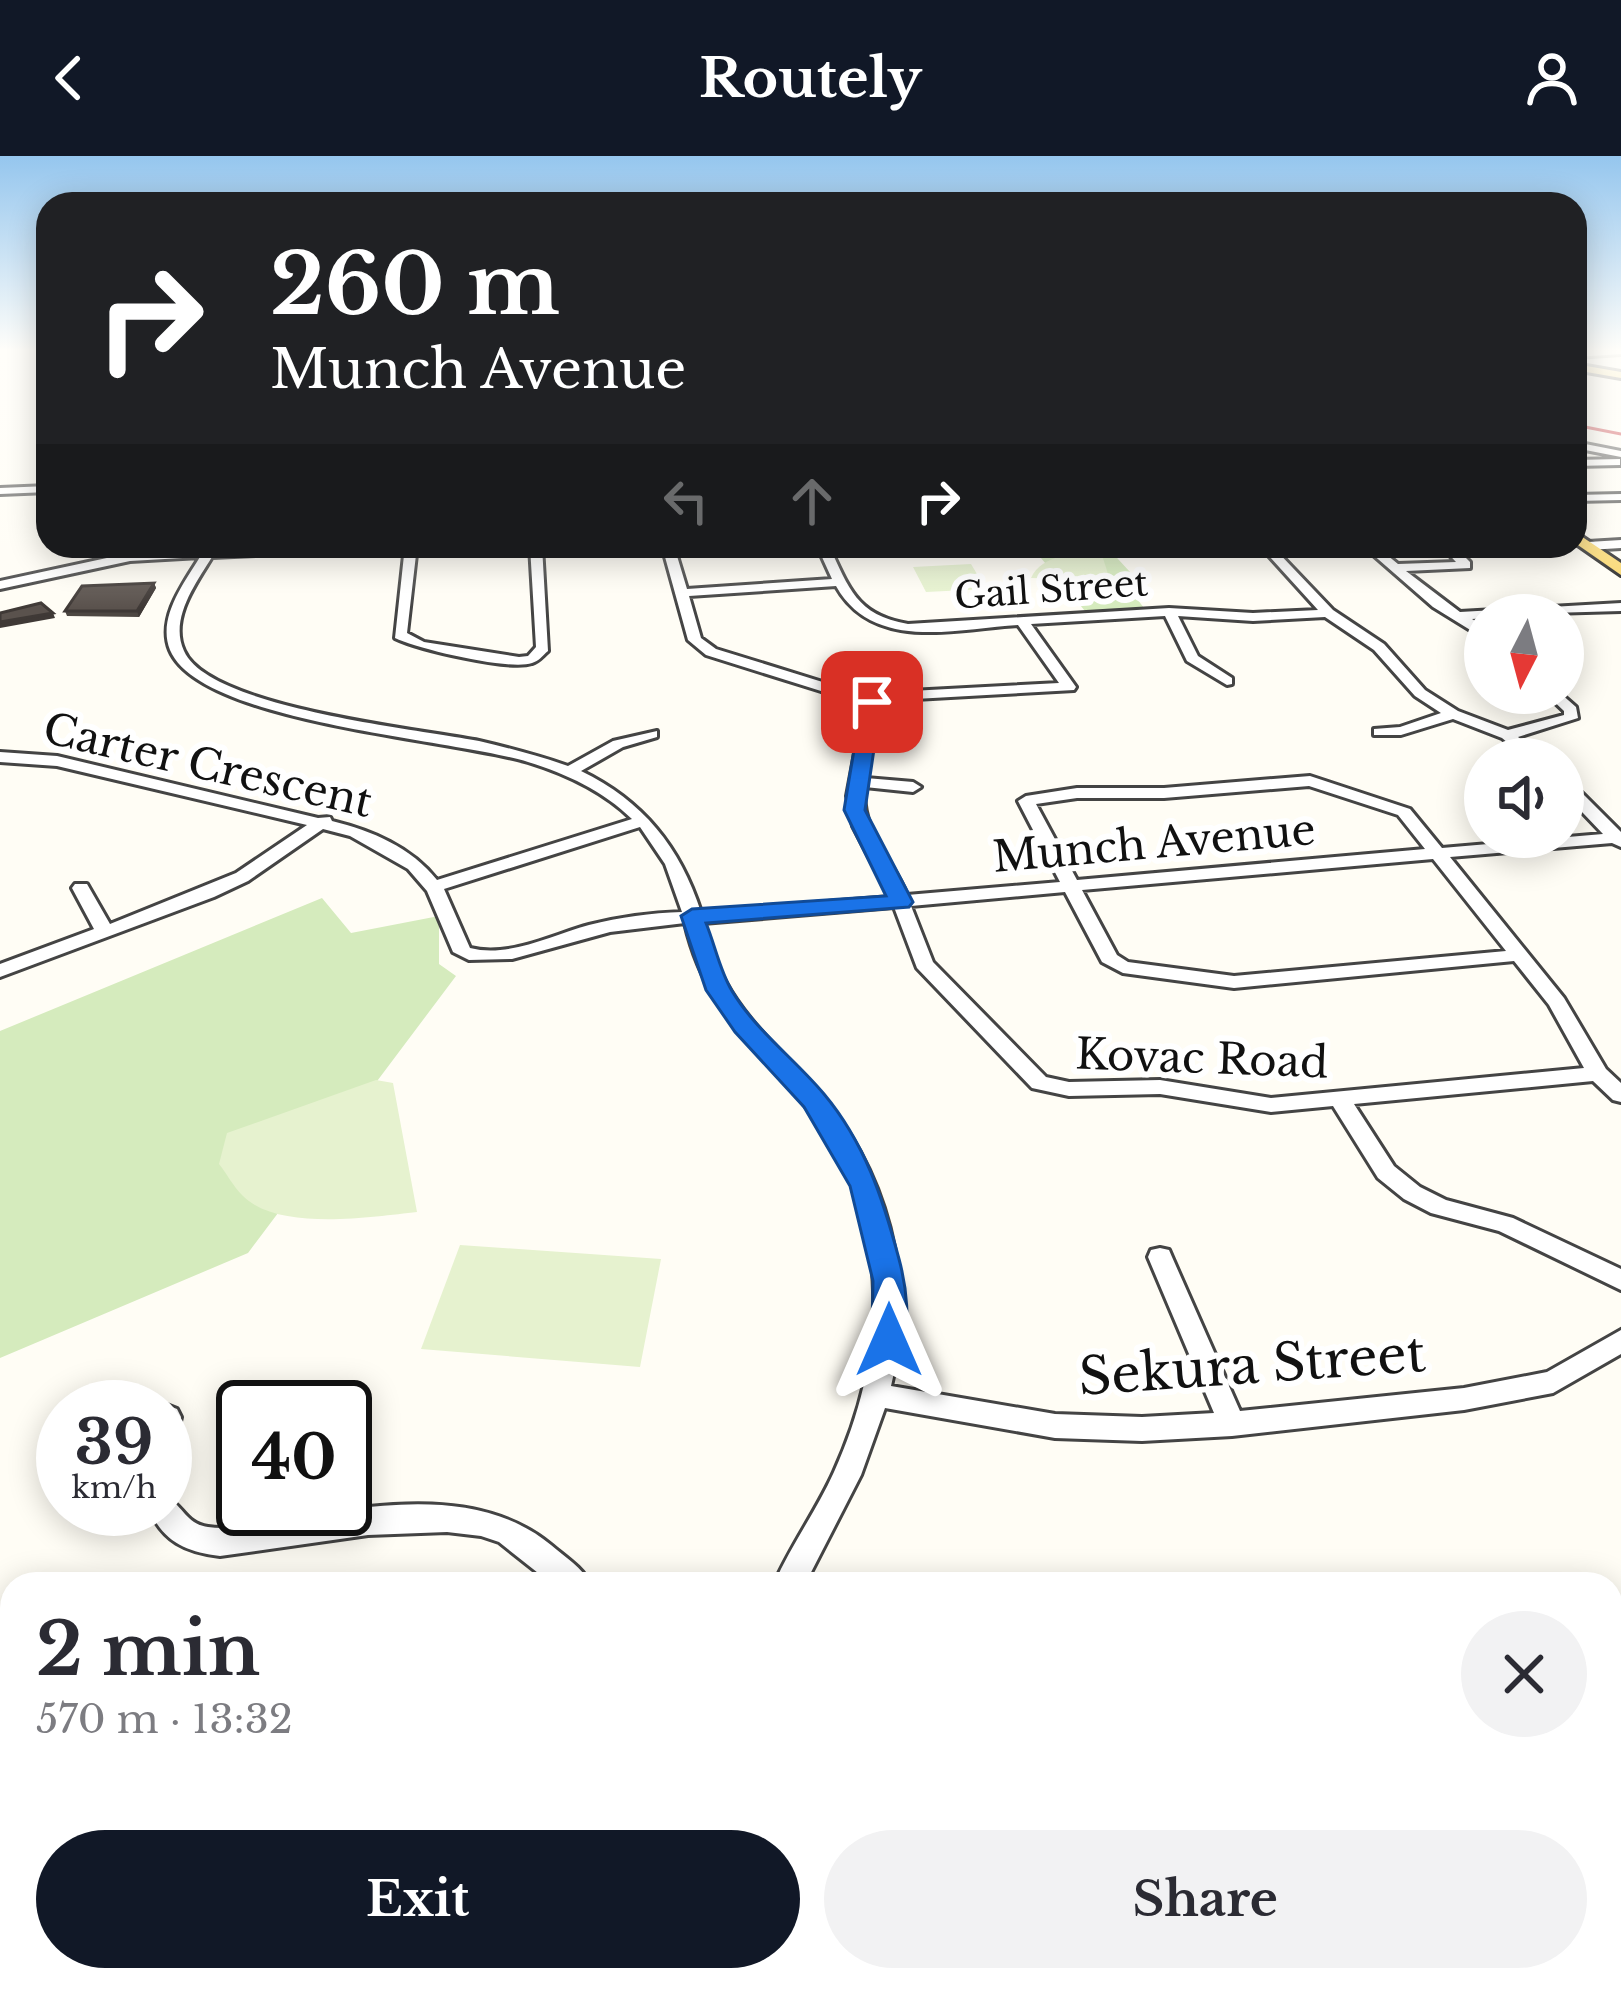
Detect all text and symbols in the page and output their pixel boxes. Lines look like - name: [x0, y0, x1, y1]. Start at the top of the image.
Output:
- icon: back: [36, 45, 102, 111]
- text: Routely: [699, 45, 922, 112]
- icon: person: [1519, 45, 1585, 111]
- text: 260 m: [270, 233, 560, 337]
- icon: right: [72, 240, 228, 396]
- text: Munch Avenue: [270, 336, 686, 403]
- icon: left: [653, 468, 719, 534]
- icon: ahead: [779, 468, 845, 534]
- icon: right: [905, 468, 971, 534]
- street label: Gail Street: [953, 560, 1150, 619]
- north arrow: [1464, 594, 1584, 714]
- map controls: [1464, 594, 1584, 858]
- pin: [821, 651, 923, 753]
- icon: arrive: [839, 669, 905, 735]
- street label: Carter Crescent: [39, 702, 378, 828]
- button: sound: [1464, 738, 1584, 858]
- street label: Munch Avenue: [990, 803, 1318, 883]
- street label: Kovac Road: [1075, 1028, 1329, 1088]
- position arrow: [826, 1277, 952, 1403]
- street label: Sekura Street: [1076, 1322, 1428, 1409]
- speed limit sign: 40: [216, 1380, 372, 1536]
- text: 39: [75, 1406, 153, 1480]
- text: km/h: [71, 1469, 157, 1506]
- text: 2 min: [36, 1605, 260, 1694]
- button: close: [1461, 1611, 1587, 1737]
- text: 570 m · 13:32: [36, 1695, 293, 1744]
- button: Exit: [36, 1830, 800, 1968]
- button: Share: [824, 1830, 1587, 1968]

